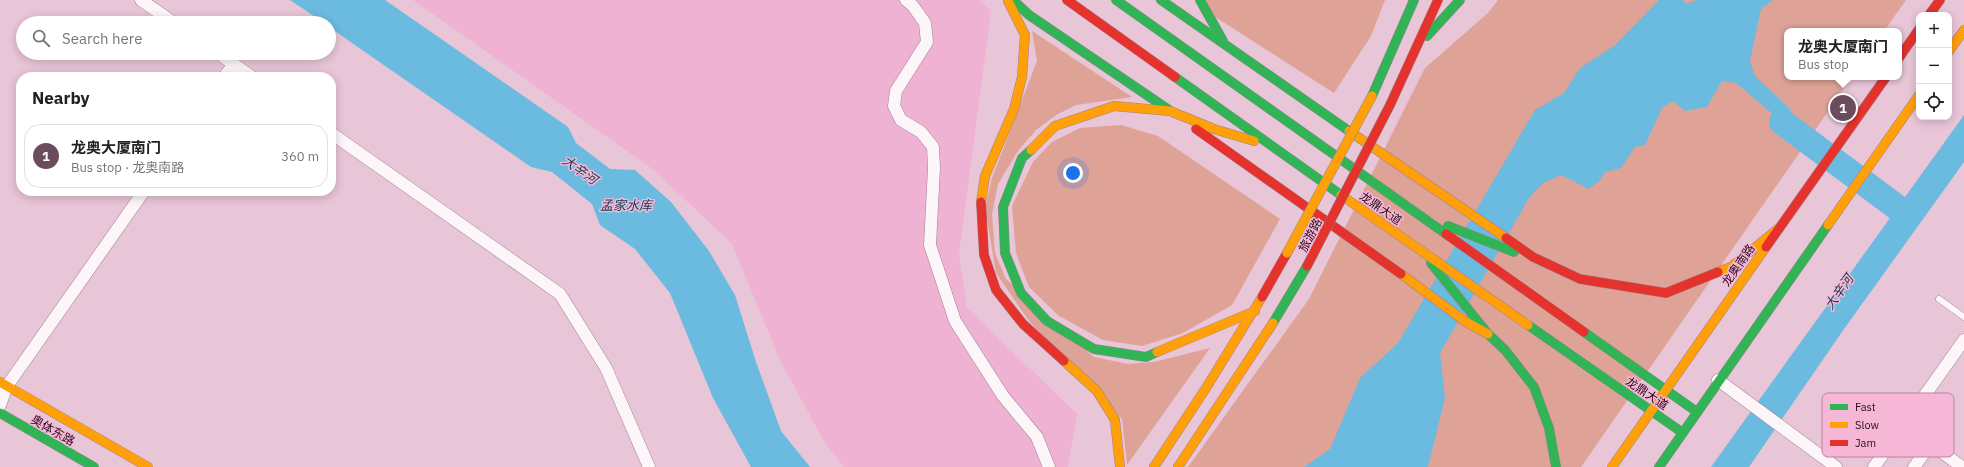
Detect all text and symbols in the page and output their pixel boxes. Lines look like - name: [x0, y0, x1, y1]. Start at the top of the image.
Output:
- map controls: [1916, 12, 1952, 120]
- button: +: [1916, 12, 1952, 48]
- search box: [16, 16, 336, 60]
- icon: search: [30, 27, 52, 49]
- popup: [1784, 28, 1902, 80]
- text: Search here: [62, 29, 142, 48]
- text: 龙奥大厦南门: [1798, 37, 1888, 56]
- button: −: [1916, 48, 1952, 84]
- text: Bus stop: [1798, 56, 1849, 73]
- button: locate: [1916, 84, 1952, 120]
- text: Nearby: [32, 87, 90, 109]
- pin: 1: [1830, 93, 1856, 123]
- text: 龙奥大厦南门: [71, 138, 161, 157]
- text: 1: [42, 148, 50, 165]
- text: 360 m: [281, 148, 319, 165]
- water label: 大辛河: [559, 152, 603, 190]
- text: Bus stop · 龙奥南路: [71, 159, 184, 176]
- your location: [1063, 163, 1083, 183]
- street label: 龙鼎大道: [1357, 188, 1405, 228]
- water label: 孟家水库: [600, 197, 654, 214]
- street label: 旅游路: [1295, 216, 1325, 254]
- street label: 龙奥南路: [1718, 241, 1758, 289]
- water label: 大辛河: [1821, 269, 1859, 313]
- street label: 龙鼎大道: [1623, 373, 1671, 413]
- legend: [1822, 393, 1954, 457]
- text: Fast: [1855, 400, 1876, 414]
- street label: 奥体东路: [28, 412, 78, 448]
- text: Slow: [1855, 418, 1879, 432]
- text: Jam: [1855, 436, 1876, 450]

